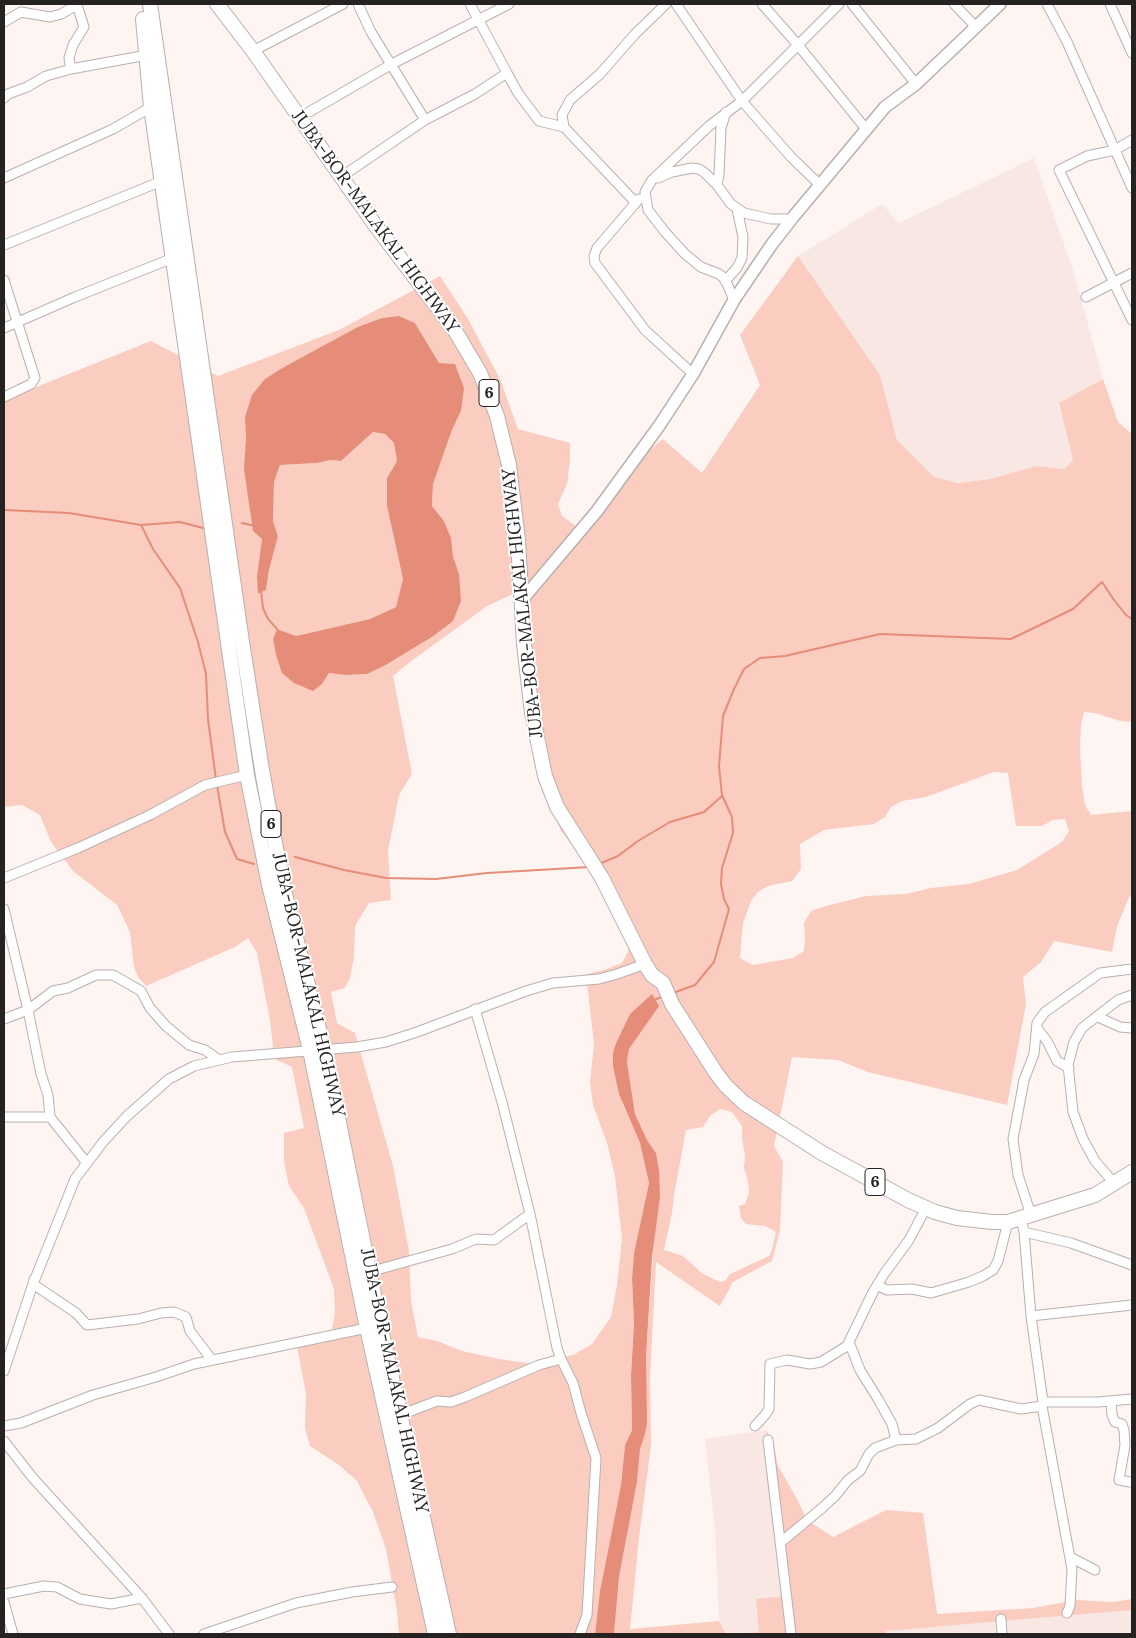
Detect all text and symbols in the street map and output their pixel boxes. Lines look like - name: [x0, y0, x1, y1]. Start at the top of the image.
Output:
- street label: JUBA-BOR-MALAKAL HIGHWAY: [287, 106, 463, 338]
- road number: 6: [479, 379, 499, 406]
- street label: JUBA-BOR-MALAKAL HIGHWAY: [498, 467, 548, 739]
- road number: 6: [261, 811, 281, 838]
- street label: JUBA-BOR-MALAKAL HIGHWAY: [267, 851, 349, 1119]
- road number: 6: [865, 1168, 885, 1196]
- street label: JUBA-BOR-MALAKAL HIGHWAY: [355, 1246, 433, 1516]

